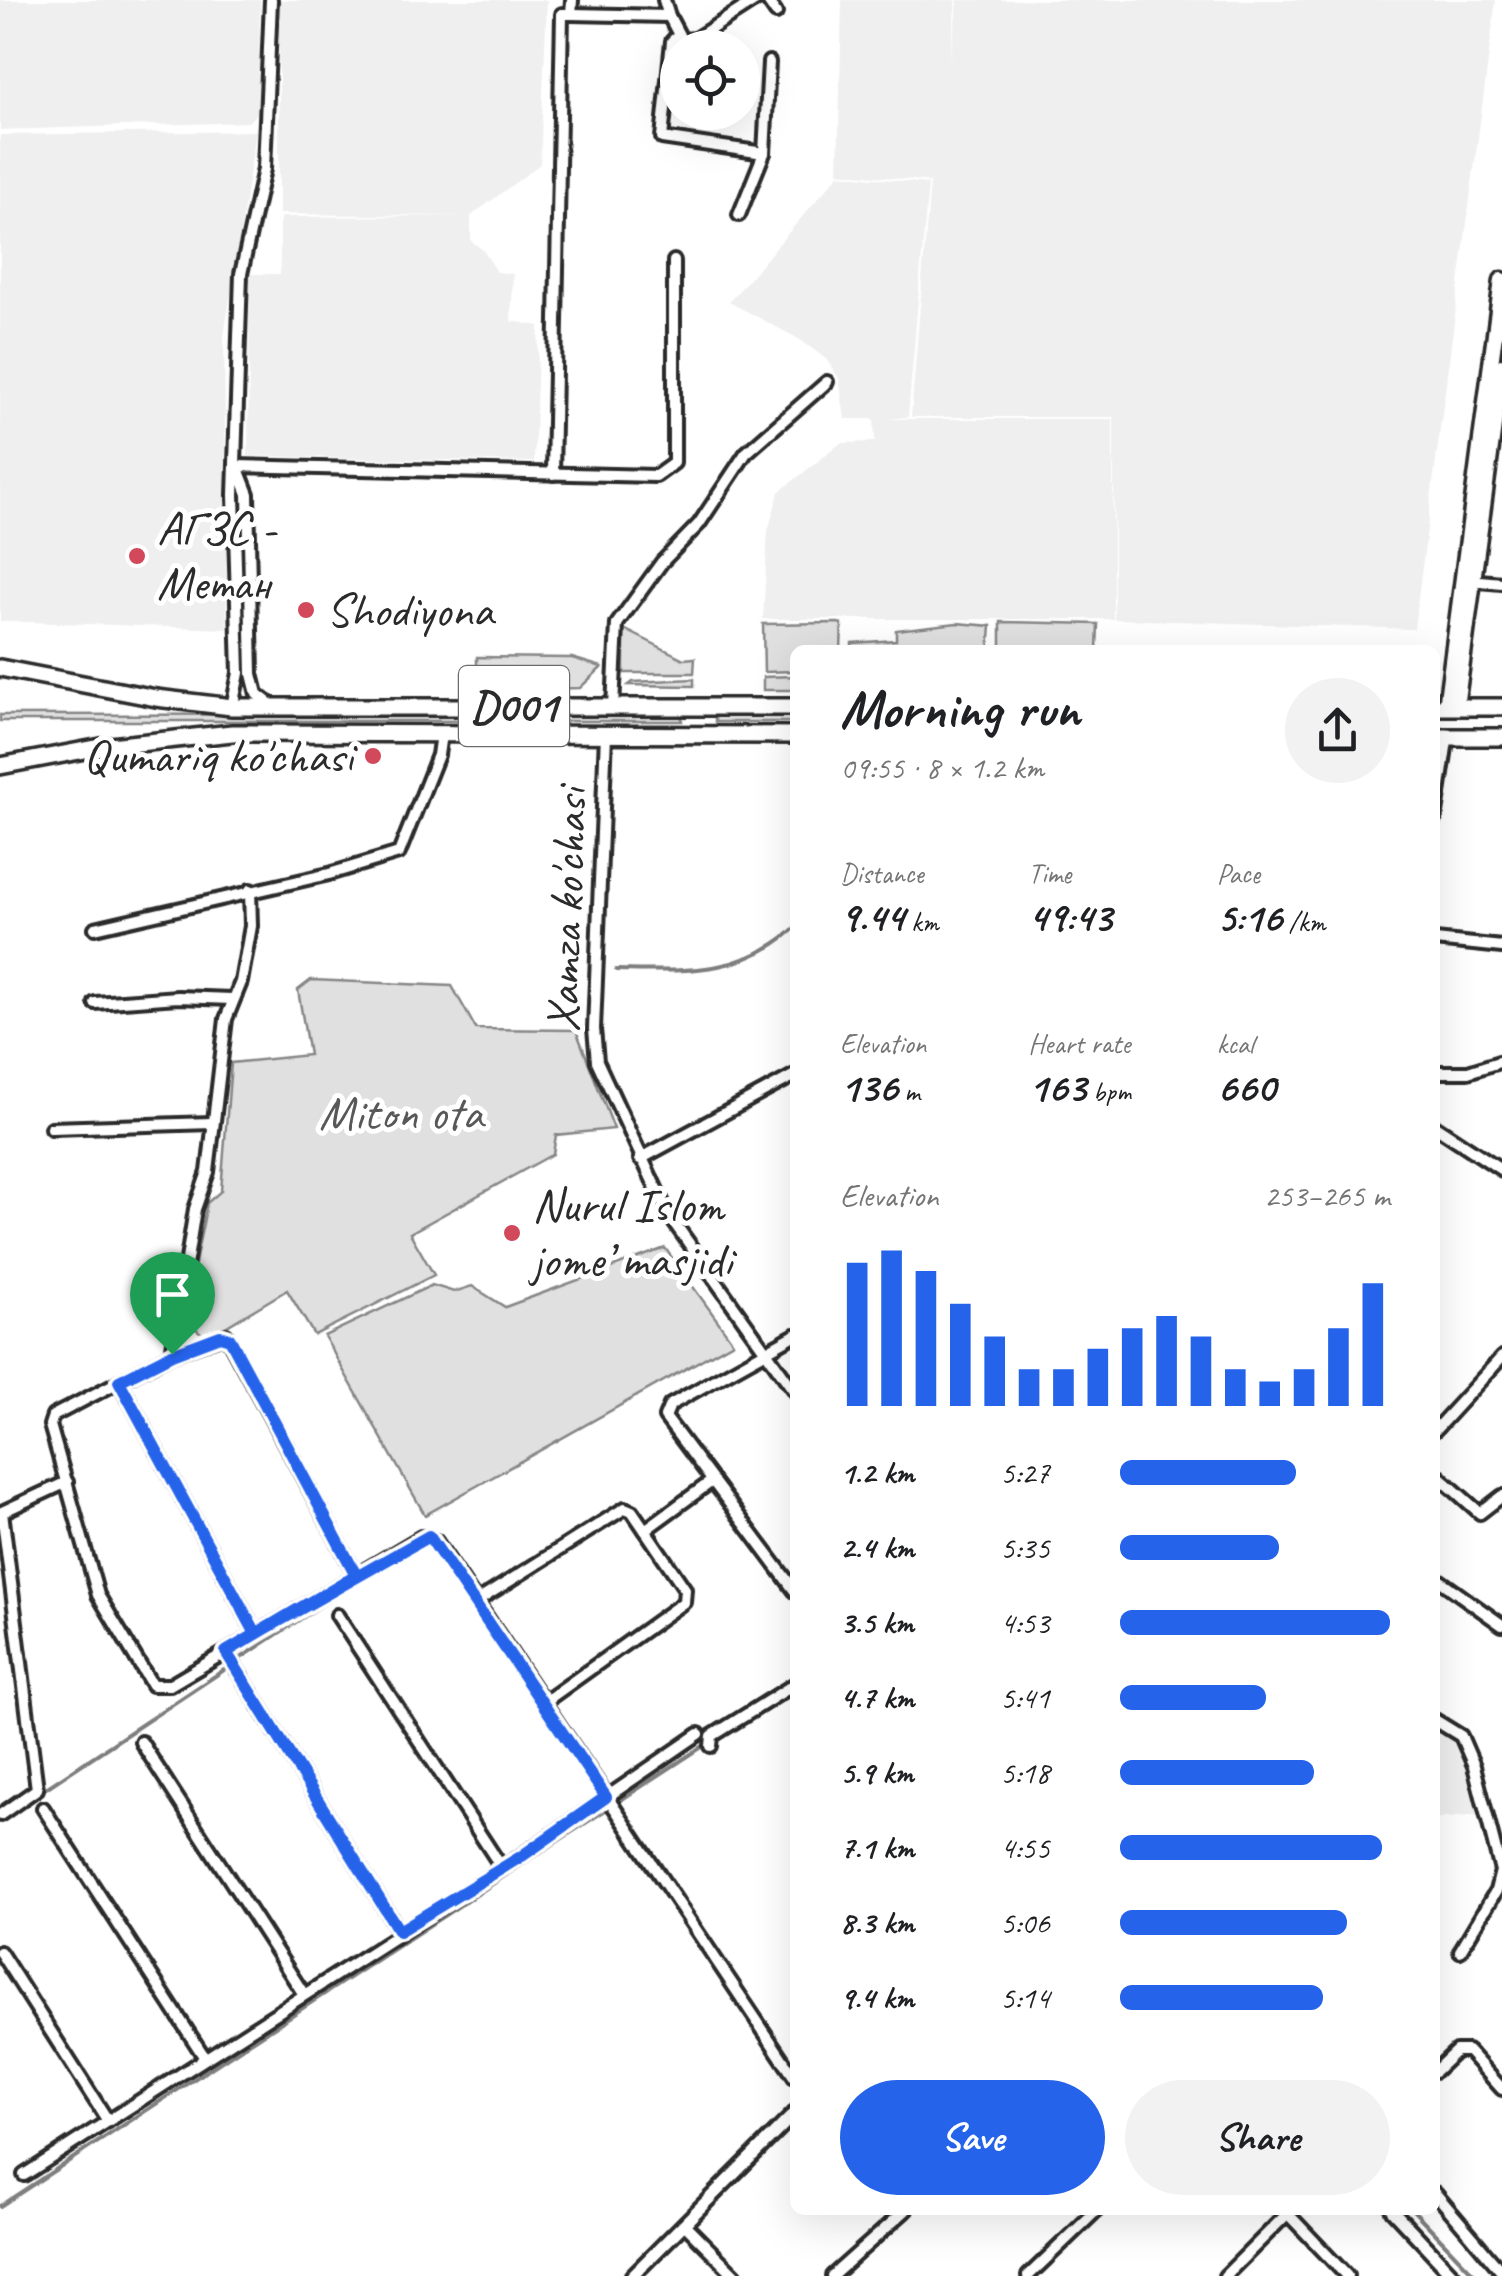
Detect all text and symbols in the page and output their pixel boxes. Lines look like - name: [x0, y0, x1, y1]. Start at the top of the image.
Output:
- map controls: [660, 30, 760, 130]
- button: locate: [660, 30, 760, 130]
- place label: АГЗС - Метан: [157, 498, 278, 613]
- marker: АГЗС - Метан: [126, 545, 148, 567]
- place label: Shodiyona: [326, 580, 496, 640]
- marker: Shodiyona: [295, 599, 317, 621]
- road number: D001: [459, 666, 569, 746]
- text: Morning run: [840, 674, 1080, 744]
- button: share: [1285, 678, 1390, 783]
- place label: Qumariq ko'chasi: [83, 726, 358, 786]
- marker: Qumariq ko'chasi: [362, 745, 384, 767]
- text: 09:55 · 8 × 1.2 km: [840, 747, 1044, 788]
- street label: Xamza ko'chasi: [532, 782, 600, 1033]
- text: Distance: [840, 856, 924, 891]
- text: Time: [1028, 856, 1071, 891]
- text: Pace: [1217, 856, 1260, 891]
- text: 9.44: [840, 891, 905, 944]
- text: 49:43: [1028, 891, 1112, 944]
- text: 5:16: [1217, 891, 1282, 944]
- text: km: [905, 904, 939, 939]
- text: /km: [1282, 904, 1325, 939]
- text: Elevation: [840, 1026, 926, 1061]
- text: Heart rate: [1028, 1026, 1130, 1061]
- text: kcal: [1217, 1026, 1254, 1061]
- text: 136: [840, 1061, 898, 1114]
- text: 163: [1028, 1061, 1086, 1114]
- text: 660: [1217, 1061, 1275, 1114]
- text: m: [898, 1074, 920, 1109]
- text: bpm: [1086, 1074, 1131, 1109]
- park label: Miton ota: [319, 1083, 486, 1143]
- place label: Nurul Islom jome’ masjidi: [528, 1175, 738, 1290]
- text: Elevation: [840, 1175, 938, 1216]
- text: 253–265 m: [1264, 1175, 1390, 1216]
- marker: Nurul Islom jome’ masjidi: [501, 1222, 523, 1244]
- pin: [130, 1252, 215, 1355]
- icon: arrive: [145, 1267, 200, 1322]
- text: 1.2 km: [840, 1452, 914, 1493]
- text: 5:27: [1000, 1452, 1050, 1493]
- text: 2.4 km: [840, 1527, 914, 1568]
- text: 5:35: [1000, 1527, 1050, 1568]
- text: 3.5 km: [840, 1602, 914, 1643]
- text: 4:53: [1000, 1602, 1050, 1643]
- text: 4.7 km: [840, 1677, 914, 1718]
- text: 5:41: [1000, 1677, 1050, 1718]
- text: 5.9 km: [840, 1752, 914, 1793]
- text: 5:18: [1000, 1752, 1050, 1793]
- text: 7.1 km: [840, 1827, 914, 1868]
- text: 4:55: [1000, 1827, 1050, 1868]
- text: 8.3 km: [840, 1902, 914, 1943]
- text: 5:06: [1000, 1902, 1050, 1943]
- text: 9.4 km: [840, 1977, 914, 2018]
- text: 5:14: [1000, 1977, 1050, 2018]
- button: Save: [840, 2080, 1105, 2195]
- button: Share: [1125, 2080, 1390, 2195]

